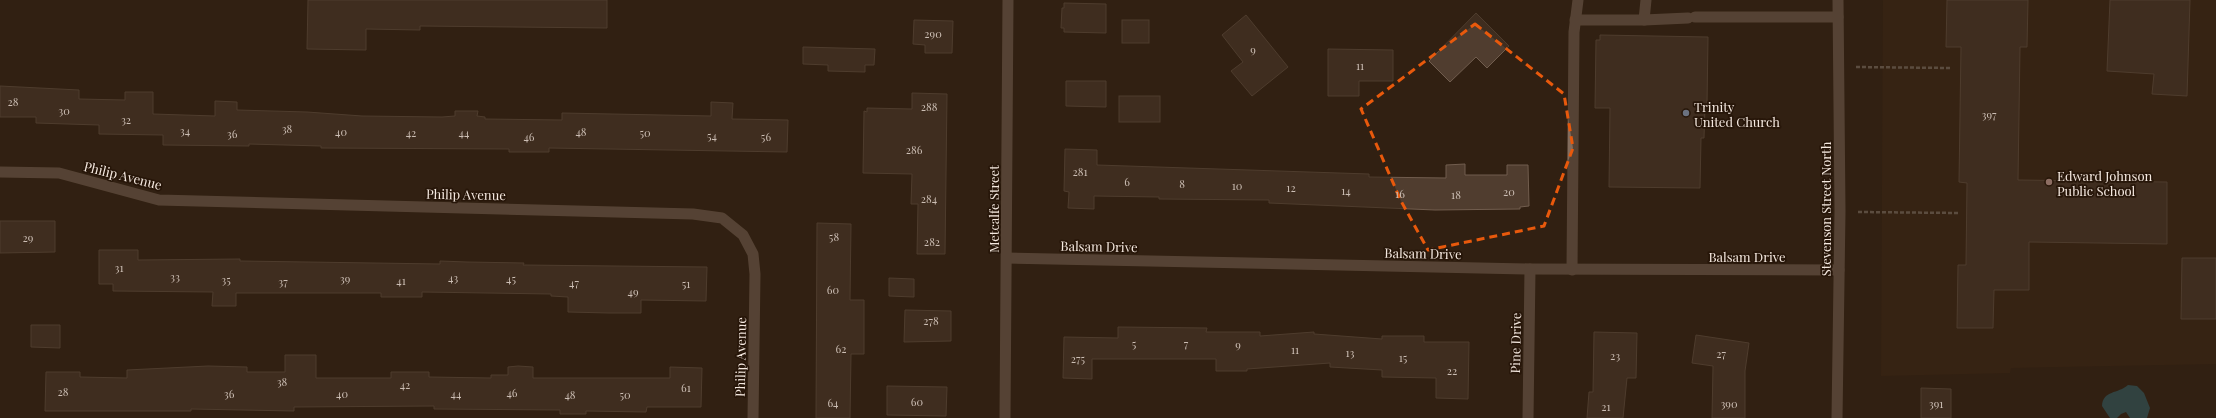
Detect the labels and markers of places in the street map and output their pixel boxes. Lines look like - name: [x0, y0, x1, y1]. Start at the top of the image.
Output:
- place label: Trinity United Church: [1694, 98, 1780, 130]
- marker: Trinity United Church: [1681, 108, 1691, 118]
- place label: Edward Johnson Public School: [2057, 167, 2153, 199]
- marker: Edward Johnson Public School: [2044, 177, 2054, 187]

